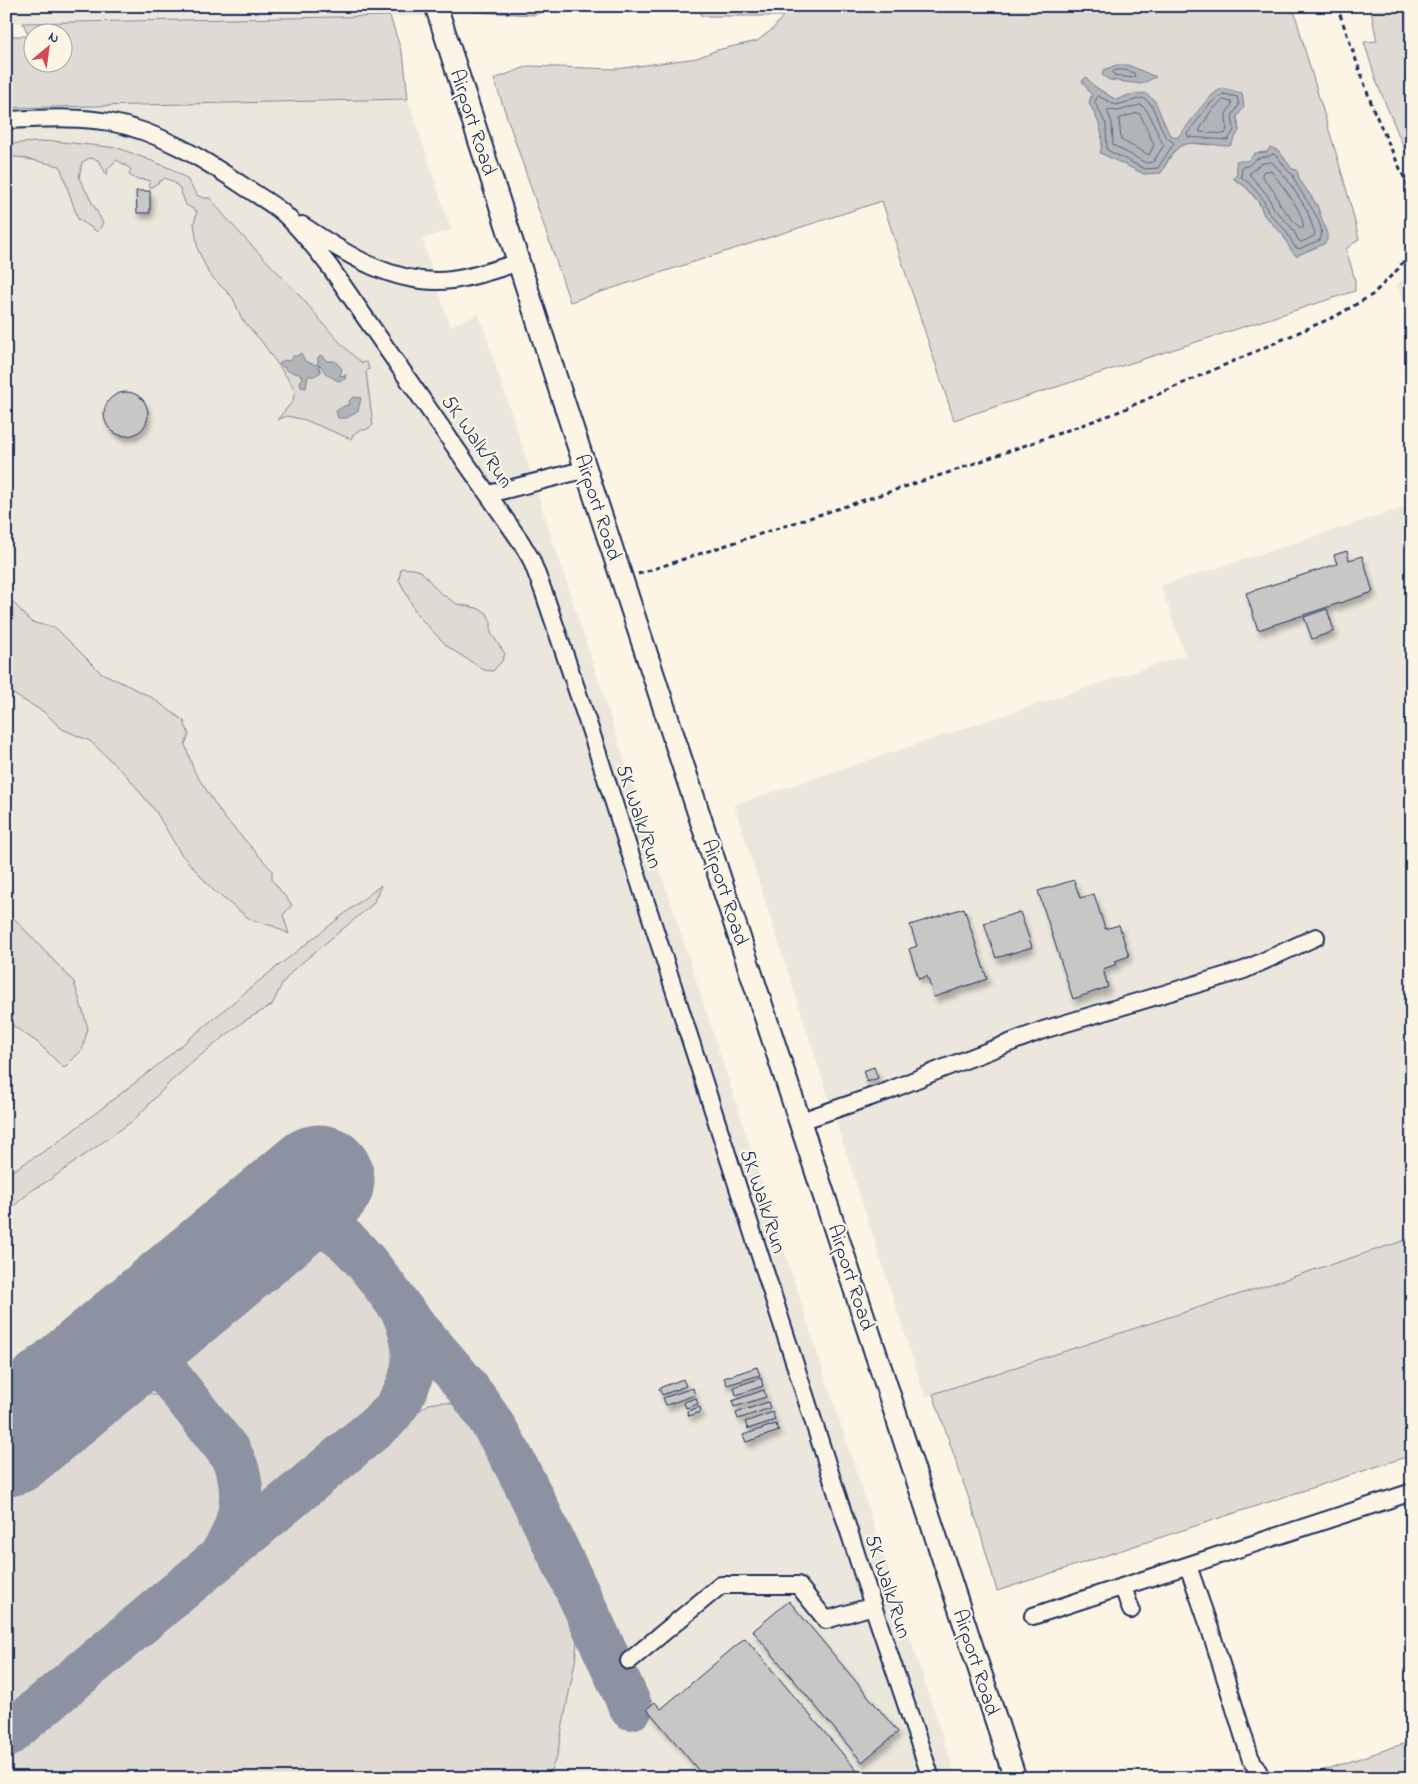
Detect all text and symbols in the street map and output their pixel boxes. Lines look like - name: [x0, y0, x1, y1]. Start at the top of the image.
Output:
- north arrow: [22, 22, 72, 72]
- text: N: [44, 26, 63, 49]
- street label: Airport Road: [441, 66, 503, 180]
- street label: 5K Walk/Run: [433, 389, 520, 495]
- street label: Airport Road: [566, 451, 628, 565]
- street label: 5K Walk/Run: [607, 761, 669, 873]
- street label: Airport Road: [693, 836, 755, 950]
- street label: 5K Walk/Run: [731, 1146, 793, 1258]
- street label: Airport Road: [819, 1221, 881, 1335]
- street label: 5K Walk/Run: [856, 1531, 918, 1643]
- street label: Airport Road: [944, 1606, 1006, 1720]

